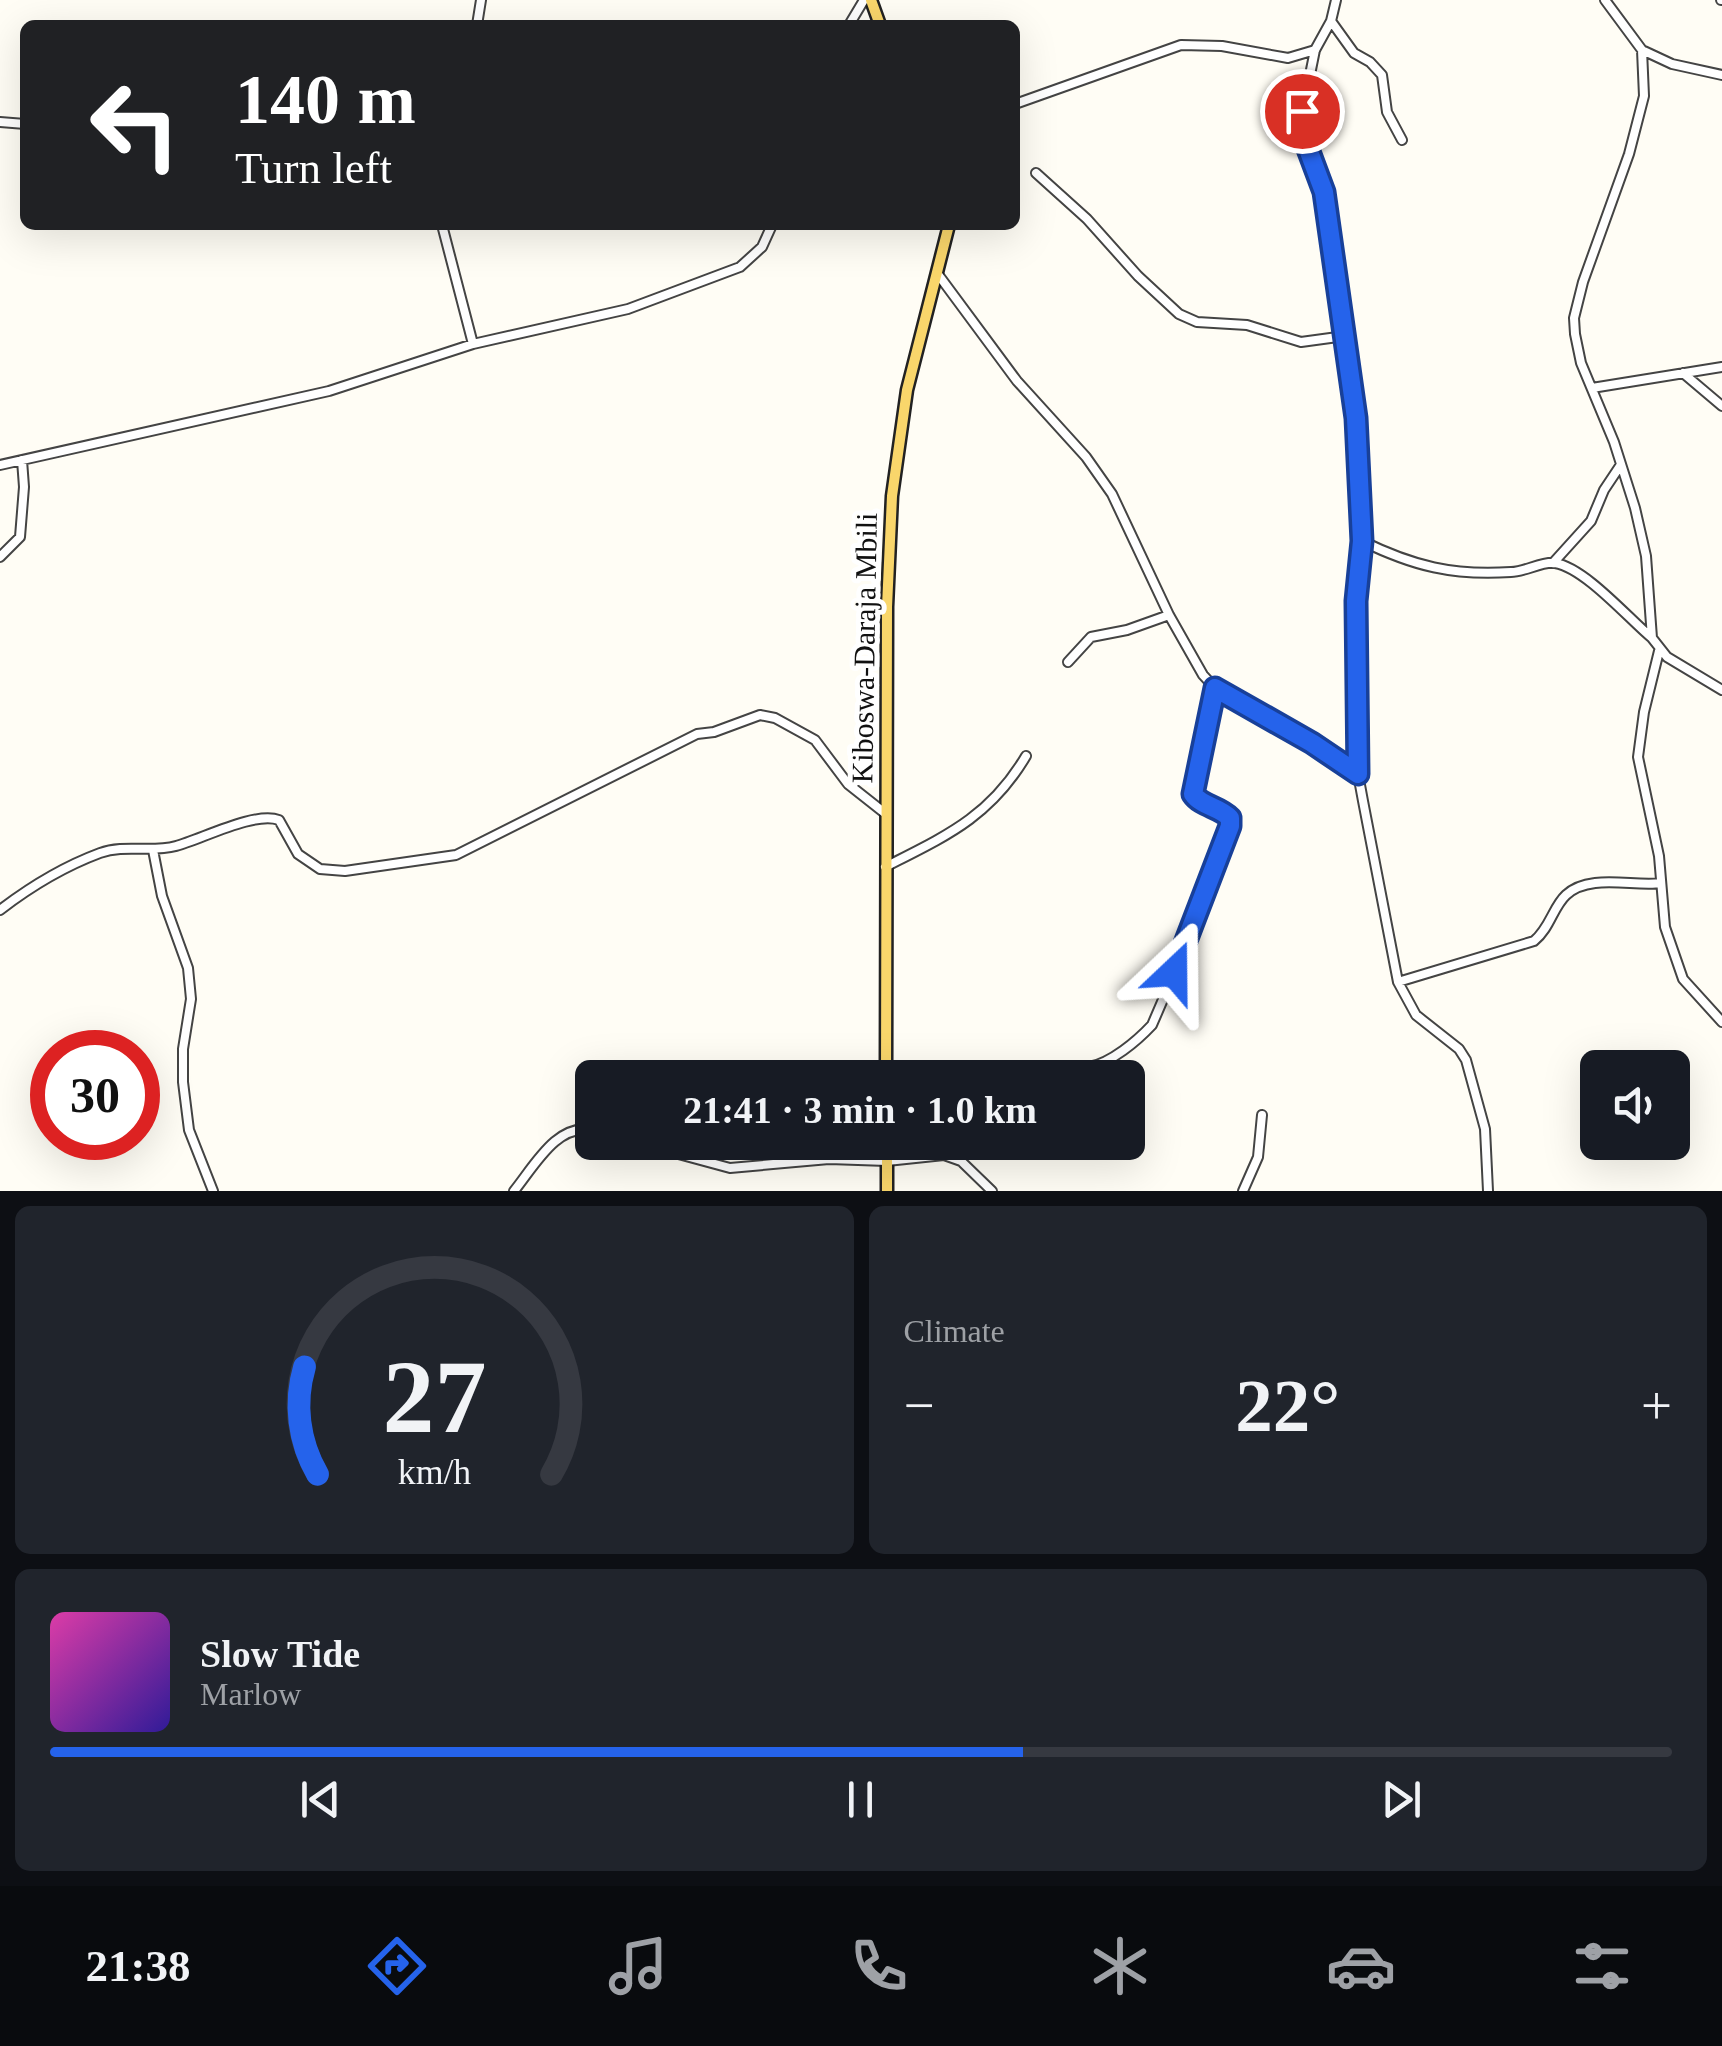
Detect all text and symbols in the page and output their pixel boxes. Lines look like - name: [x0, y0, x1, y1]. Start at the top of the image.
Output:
- icon: left: [70, 60, 200, 190]
- text: 140 m: [235, 61, 416, 138]
- pin: [1260, 69, 1345, 154]
- icon: arrive: [1275, 84, 1330, 139]
- text: Turn left: [235, 143, 392, 193]
- street label: Kiboswa-Daraja Mbili: [845, 512, 883, 784]
- position arrow: [1122, 920, 1226, 1024]
- speed limit sign: 30: [30, 1030, 160, 1160]
- map controls: [1580, 1050, 1690, 1160]
- button: sound: [1580, 1050, 1690, 1160]
- text: 21:41 · 3 min · 1.0 km: [683, 1089, 1037, 1131]
- text: Climate: [904, 1313, 1005, 1349]
- text: 27: [382, 1339, 486, 1454]
- text: 22°: [1235, 1364, 1340, 1447]
- text: −: [904, 1375, 935, 1436]
- text: +: [1641, 1375, 1672, 1436]
- text: km/h: [398, 1452, 471, 1492]
- text: Slow Tide: [200, 1633, 360, 1675]
- text: Marlow: [200, 1676, 301, 1712]
- icon: previous: [293, 1772, 348, 1827]
- icon: pause: [833, 1772, 888, 1827]
- icon: next: [1374, 1772, 1429, 1827]
- icon: directions: [362, 1931, 432, 2001]
- icon: music: [603, 1931, 673, 2001]
- icon: phone: [844, 1931, 914, 2001]
- icon: climate: [1085, 1931, 1155, 2001]
- icon: car: [1326, 1931, 1396, 2001]
- icon: filters: [1567, 1931, 1637, 2001]
- text: 21:38: [86, 1941, 191, 1991]

